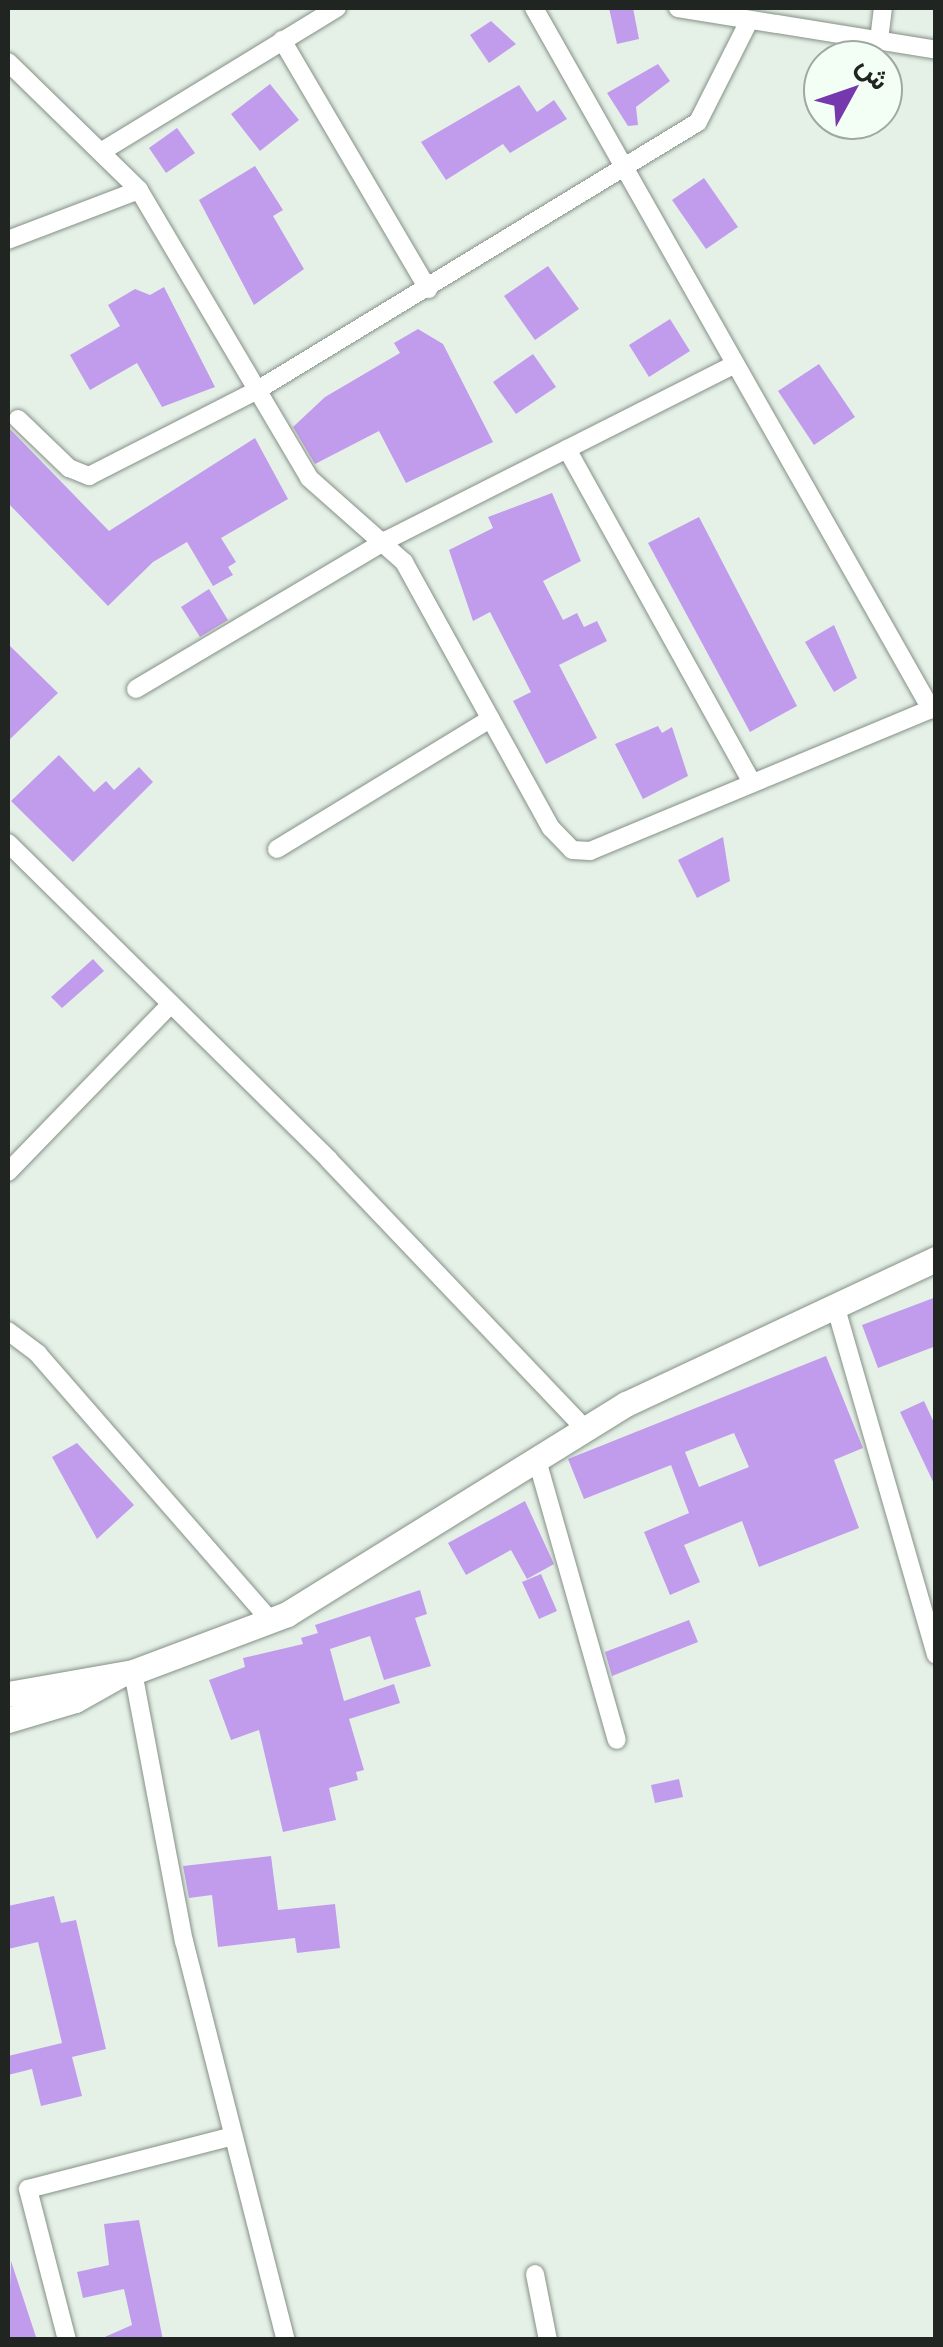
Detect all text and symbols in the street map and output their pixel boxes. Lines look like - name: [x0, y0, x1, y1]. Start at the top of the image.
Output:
- north arrow: [803, 40, 903, 140]
- text: ش: [849, 47, 900, 97]

